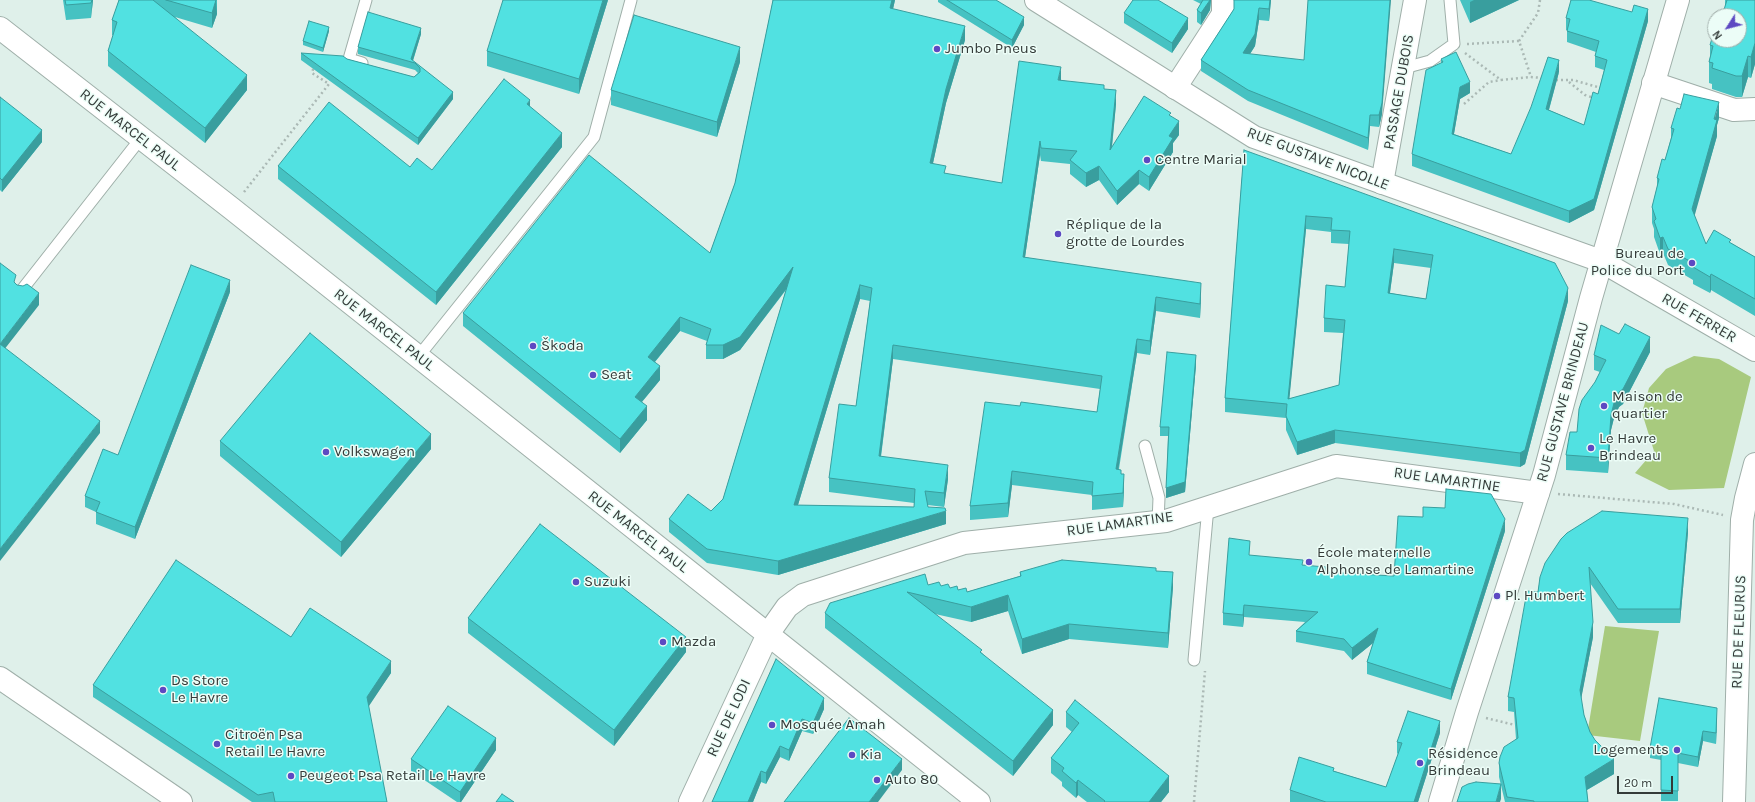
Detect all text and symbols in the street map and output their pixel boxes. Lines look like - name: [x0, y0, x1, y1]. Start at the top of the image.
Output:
- north arrow: [1707, 8, 1747, 48]
- text: N: [1710, 28, 1725, 42]
- street label: PASSAGE DUBOIS: [1380, 33, 1418, 151]
- place label: Jumbo Pneus: [945, 40, 1037, 58]
- marker: Jumbo Pneus: [932, 44, 942, 54]
- street label: RUE MARCEL PAUL: [76, 85, 184, 175]
- street label: RUE GUSTAVE NICOLLE: [1244, 124, 1392, 194]
- place label: Centre Marial: [1155, 151, 1247, 169]
- marker: Centre Marial: [1142, 155, 1152, 165]
- place label: Réplique de la grotte de Lourdes: [1066, 216, 1185, 251]
- marker: Réplique de la grotte de Lourdes: [1053, 229, 1063, 239]
- place label: Bureau de Police du Port: [1591, 245, 1684, 280]
- marker: Bureau de Police du Port: [1687, 258, 1697, 268]
- street label: RUE MARCEL PAUL: [330, 285, 438, 375]
- street label: RUE FERRER: [1658, 289, 1740, 347]
- street label: RUE GUSTAVE BRINDEAU: [1533, 320, 1593, 484]
- place label: Škoda: [541, 337, 584, 355]
- marker: Škoda: [528, 341, 538, 351]
- place label: Seat: [601, 366, 632, 384]
- marker: Seat: [588, 370, 598, 380]
- place label: Maison de quartier: [1612, 388, 1683, 423]
- marker: Maison de quartier: [1599, 401, 1609, 411]
- place label: Le Havre Brindeau: [1599, 430, 1661, 465]
- place label: Volkswagen: [334, 443, 415, 461]
- marker: Le Havre Brindeau: [1586, 443, 1596, 453]
- marker: Volkswagen: [321, 447, 331, 457]
- street label: RUE LAMARTINE: [1393, 464, 1501, 496]
- street label: RUE MARCEL PAUL: [584, 487, 692, 577]
- street label: RUE LAMARTINE: [1066, 508, 1174, 540]
- place label: École maternelle Alphonse de Lamartine: [1317, 544, 1474, 579]
- marker: École maternelle Alphonse de Lamartine: [1304, 557, 1314, 567]
- place label: Suzuki: [584, 573, 631, 591]
- street label: RUE DE FLEURUS: [1728, 575, 1750, 689]
- marker: Suzuki: [571, 577, 581, 587]
- place label: Pl. Humbert: [1505, 587, 1585, 605]
- marker: Pl. Humbert: [1492, 591, 1502, 601]
- place label: Mazda: [671, 633, 716, 651]
- marker: Mazda: [658, 637, 668, 647]
- place label: Ds Store Le Havre: [171, 672, 228, 707]
- street label: RUE DE LODI: [703, 676, 755, 760]
- marker: Ds Store Le Havre: [158, 685, 168, 695]
- place label: Mosquée Amah: [780, 716, 886, 734]
- marker: Mosquée Amah: [767, 720, 777, 730]
- place label: Citroën Psa Retail Le Havre: [225, 726, 325, 761]
- marker: Citroën Psa Retail Le Havre: [212, 739, 222, 749]
- place label: Logements: [1593, 741, 1669, 759]
- place label: Résidence Brindeau: [1428, 745, 1498, 780]
- marker: Logements: [1672, 745, 1682, 755]
- place label: Kia: [860, 746, 882, 764]
- marker: Kia: [847, 750, 857, 760]
- marker: Résidence Brindeau: [1415, 758, 1425, 768]
- place label: Peugeot Psa Retail Le Havre: [299, 767, 486, 785]
- scale bar: [1619, 768, 1675, 794]
- marker: Peugeot Psa Retail Le Havre: [286, 771, 296, 781]
- place label: Auto 80: [885, 771, 938, 789]
- marker: Auto 80: [872, 775, 882, 785]
- text: 20 m: [1624, 776, 1652, 790]

